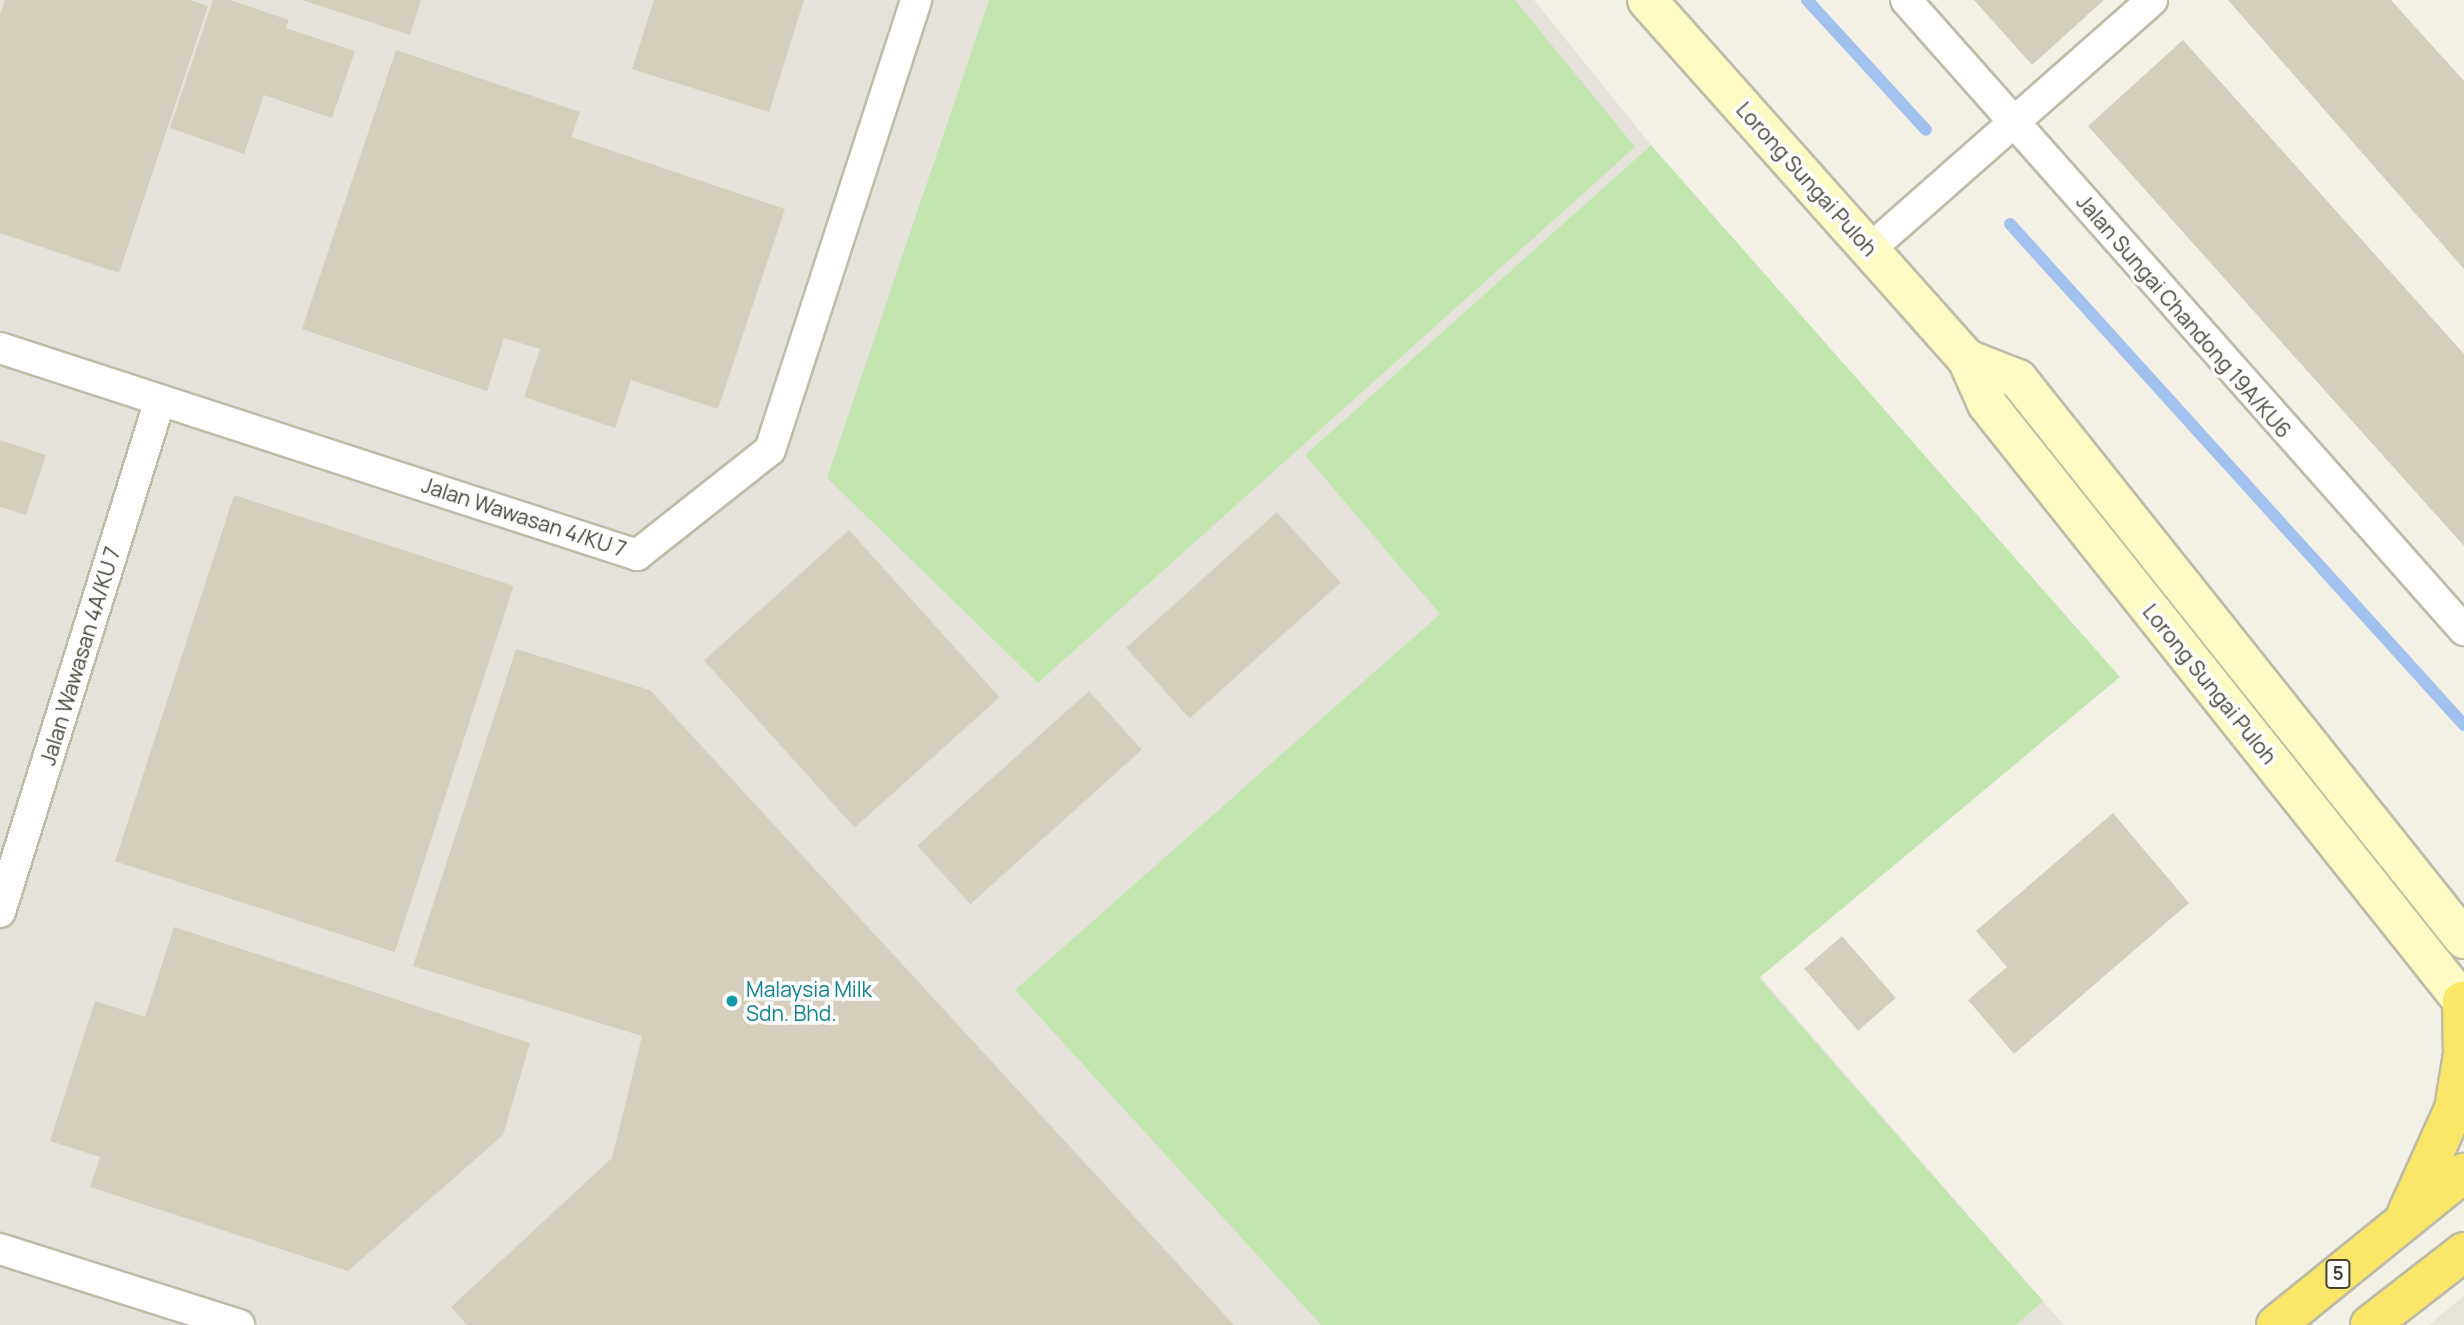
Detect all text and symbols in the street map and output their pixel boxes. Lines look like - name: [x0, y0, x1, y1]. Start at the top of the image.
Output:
- street label: Lorong Sungai Puloh: [1731, 97, 1883, 261]
- street label: Jalan Sungai Chandong 19A/KU6: [2071, 189, 2297, 443]
- street label: Jalan Wawasan 4/KU 7: [419, 472, 629, 562]
- street label: Jalan Wawasan 4A/KU 7: [35, 544, 125, 768]
- street label: Lorong Sungai Puloh: [2138, 599, 2282, 769]
- place label: Malaysia Milk Sdn. Bhd.: [746, 976, 872, 1026]
- marker: Malaysia Milk Sdn. Bhd.: [724, 993, 740, 1009]
- road number: 5: [2324, 1258, 2352, 1290]

